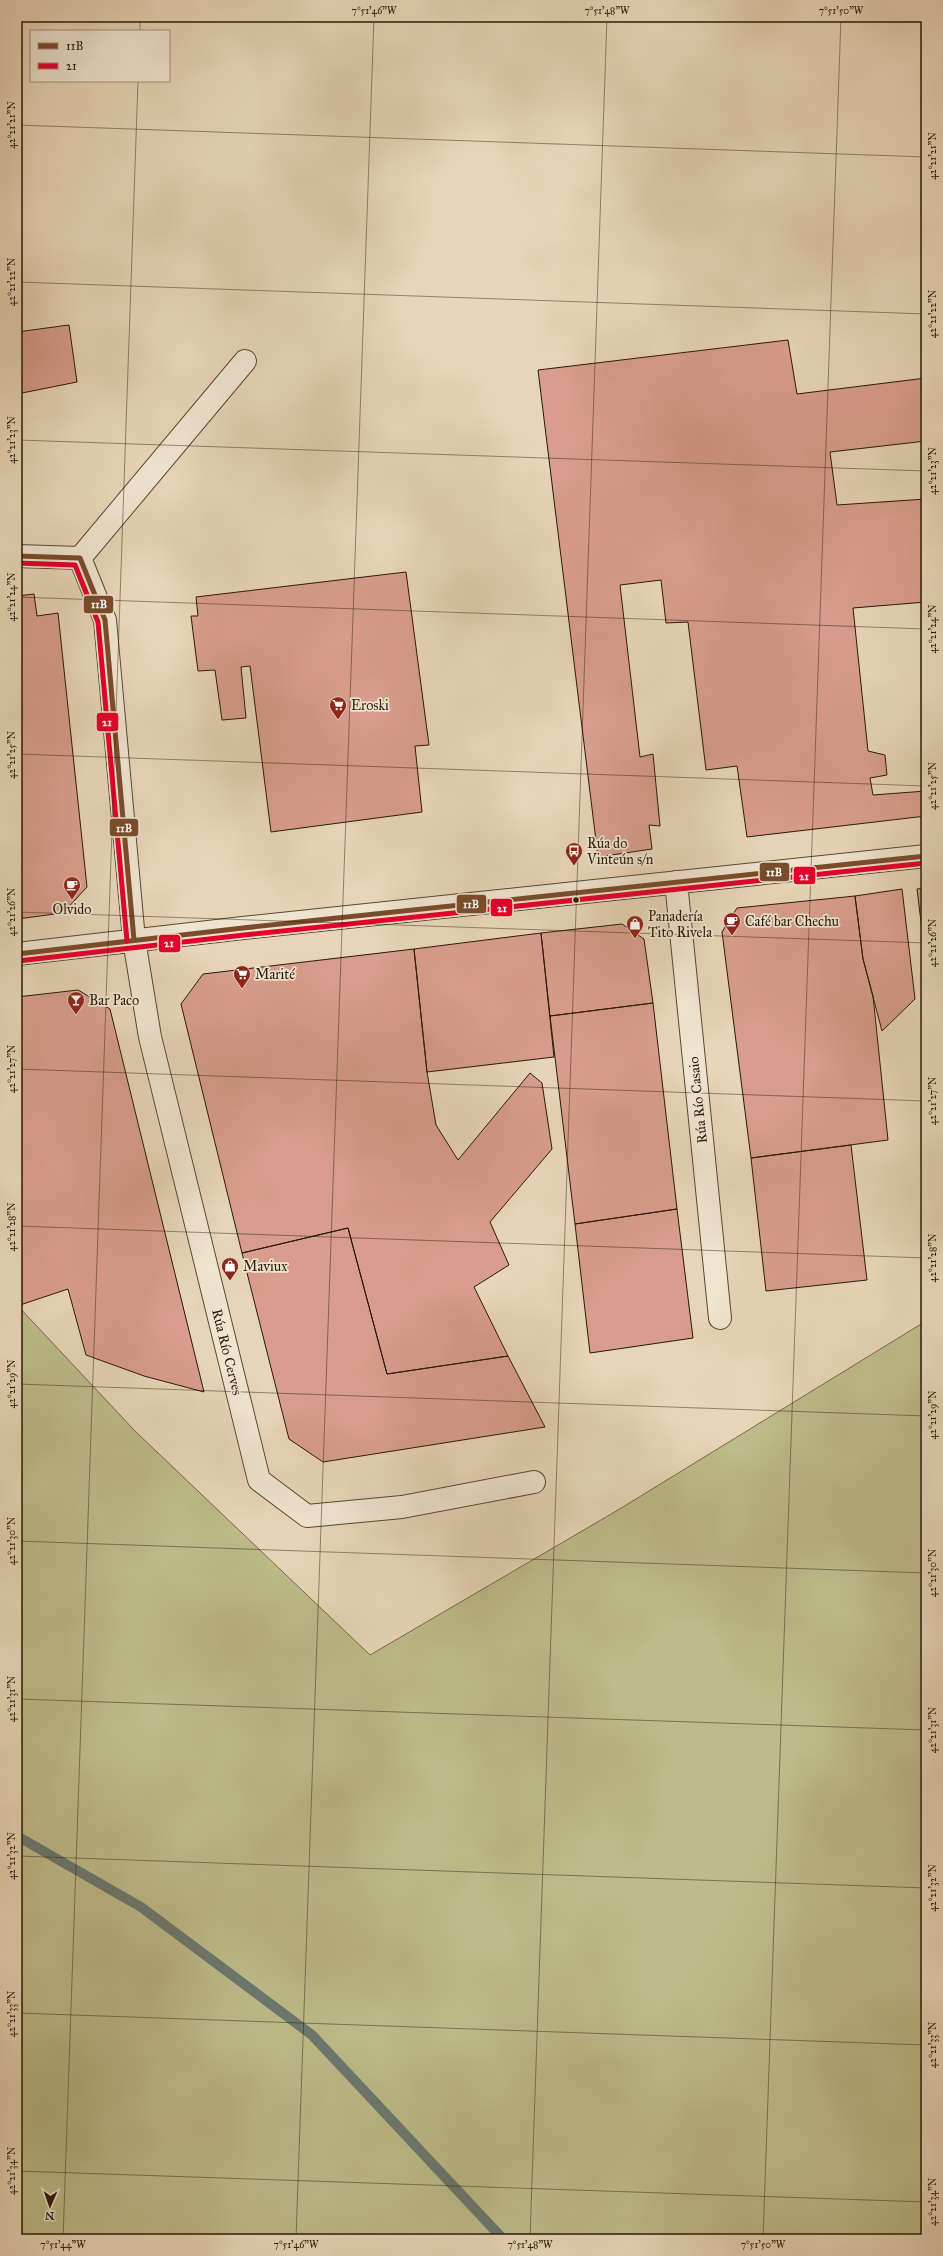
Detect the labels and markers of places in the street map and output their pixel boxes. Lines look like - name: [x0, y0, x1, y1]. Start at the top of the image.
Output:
- supermarket icon: Eroski: [328, 695, 348, 720]
- place label: Eroski: [351, 697, 389, 714]
- place label: Rúa do Vinteún s/n: [586, 835, 654, 868]
- bus stop icon: Rúa do Vinteún s/n: [564, 841, 584, 866]
- cafe icon: Olvido: [62, 875, 82, 900]
- unlabelled marker: [571, 895, 581, 905]
- place label: Olvido: [52, 901, 92, 918]
- place label: Panadería Tito Rivela: [648, 908, 712, 941]
- cafe icon: Café bar Chechu: [722, 911, 742, 936]
- place label: Café bar Chechu: [745, 913, 840, 930]
- shop icon: Panadería Tito Rivela: [625, 914, 645, 939]
- supermarket icon: Marité: [232, 964, 252, 989]
- place label: Marité: [255, 966, 295, 983]
- bar icon: Bar Paco: [66, 990, 86, 1015]
- place label: Bar Paco: [89, 992, 139, 1009]
- shop icon: Maviux: [220, 1256, 240, 1281]
- place label: Maviux: [243, 1258, 288, 1275]

